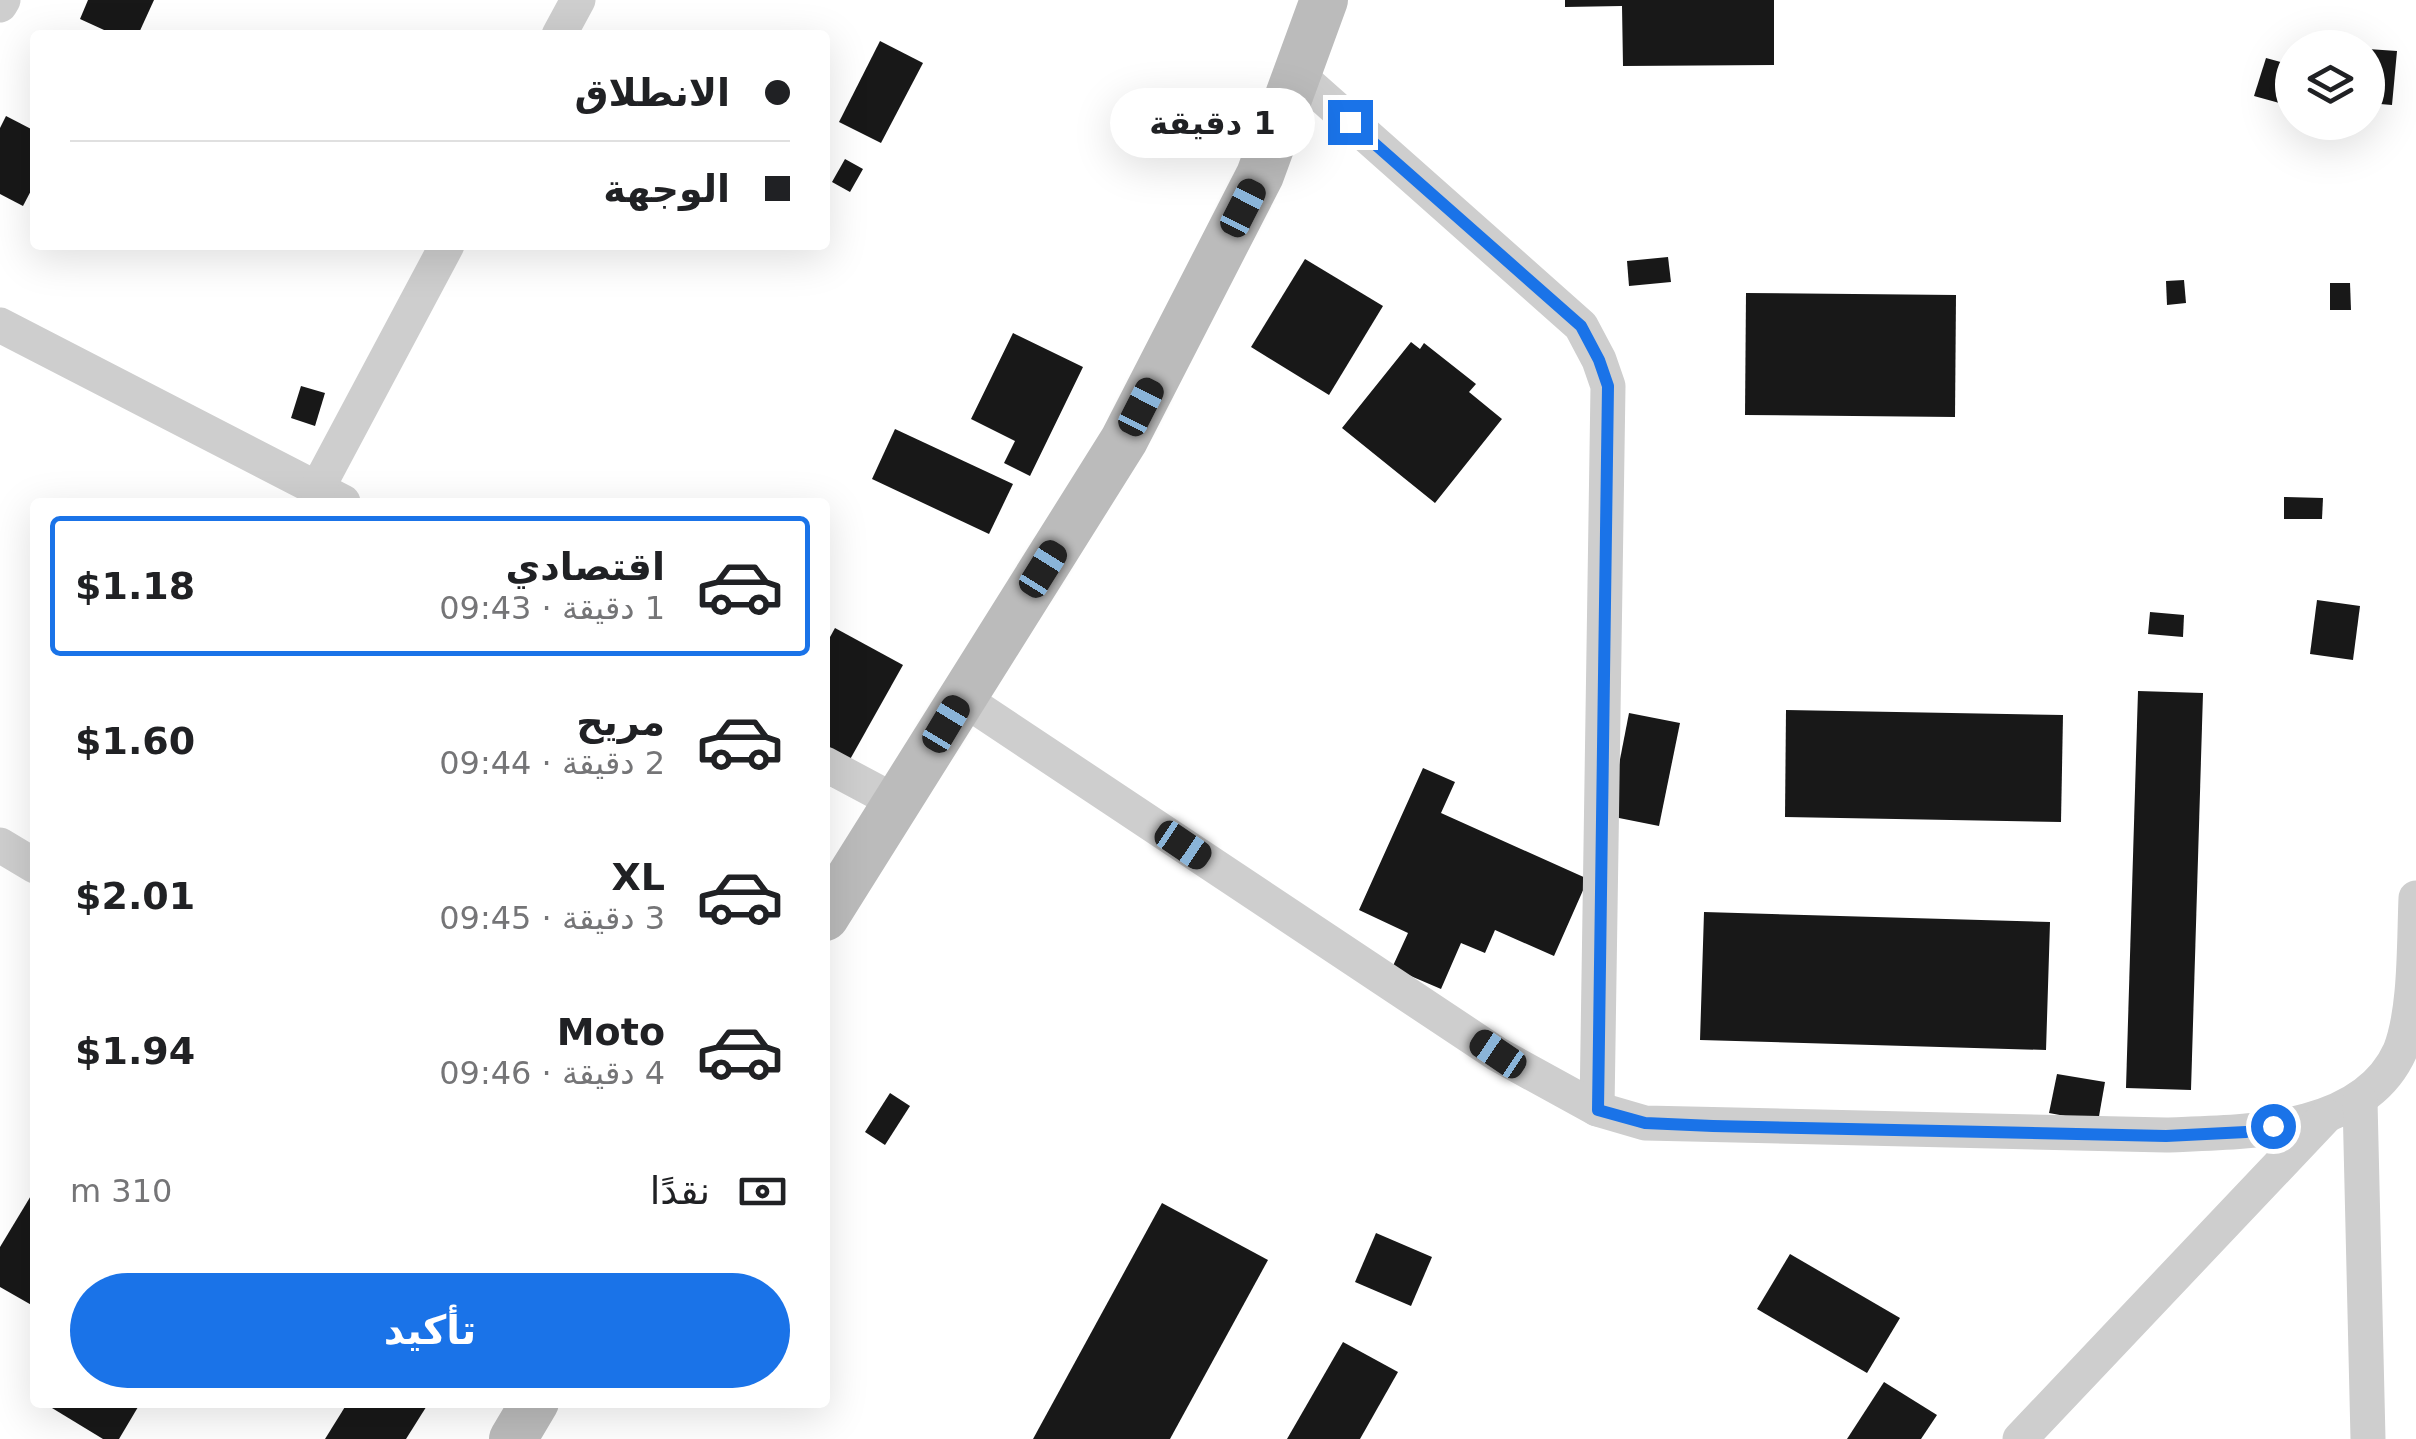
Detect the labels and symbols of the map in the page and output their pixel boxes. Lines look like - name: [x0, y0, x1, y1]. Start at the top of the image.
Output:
- callout: 1 دقيقة: [1110, 87, 1315, 157]
- route end: [1328, 100, 1373, 145]
- car: [1216, 174, 1270, 242]
- car: [1114, 373, 1168, 441]
- car: [1014, 536, 1072, 602]
- car: [918, 691, 974, 757]
- car: [1150, 816, 1216, 874]
- car: [1465, 1025, 1531, 1083]
- route start: [2251, 1104, 2296, 1149]

